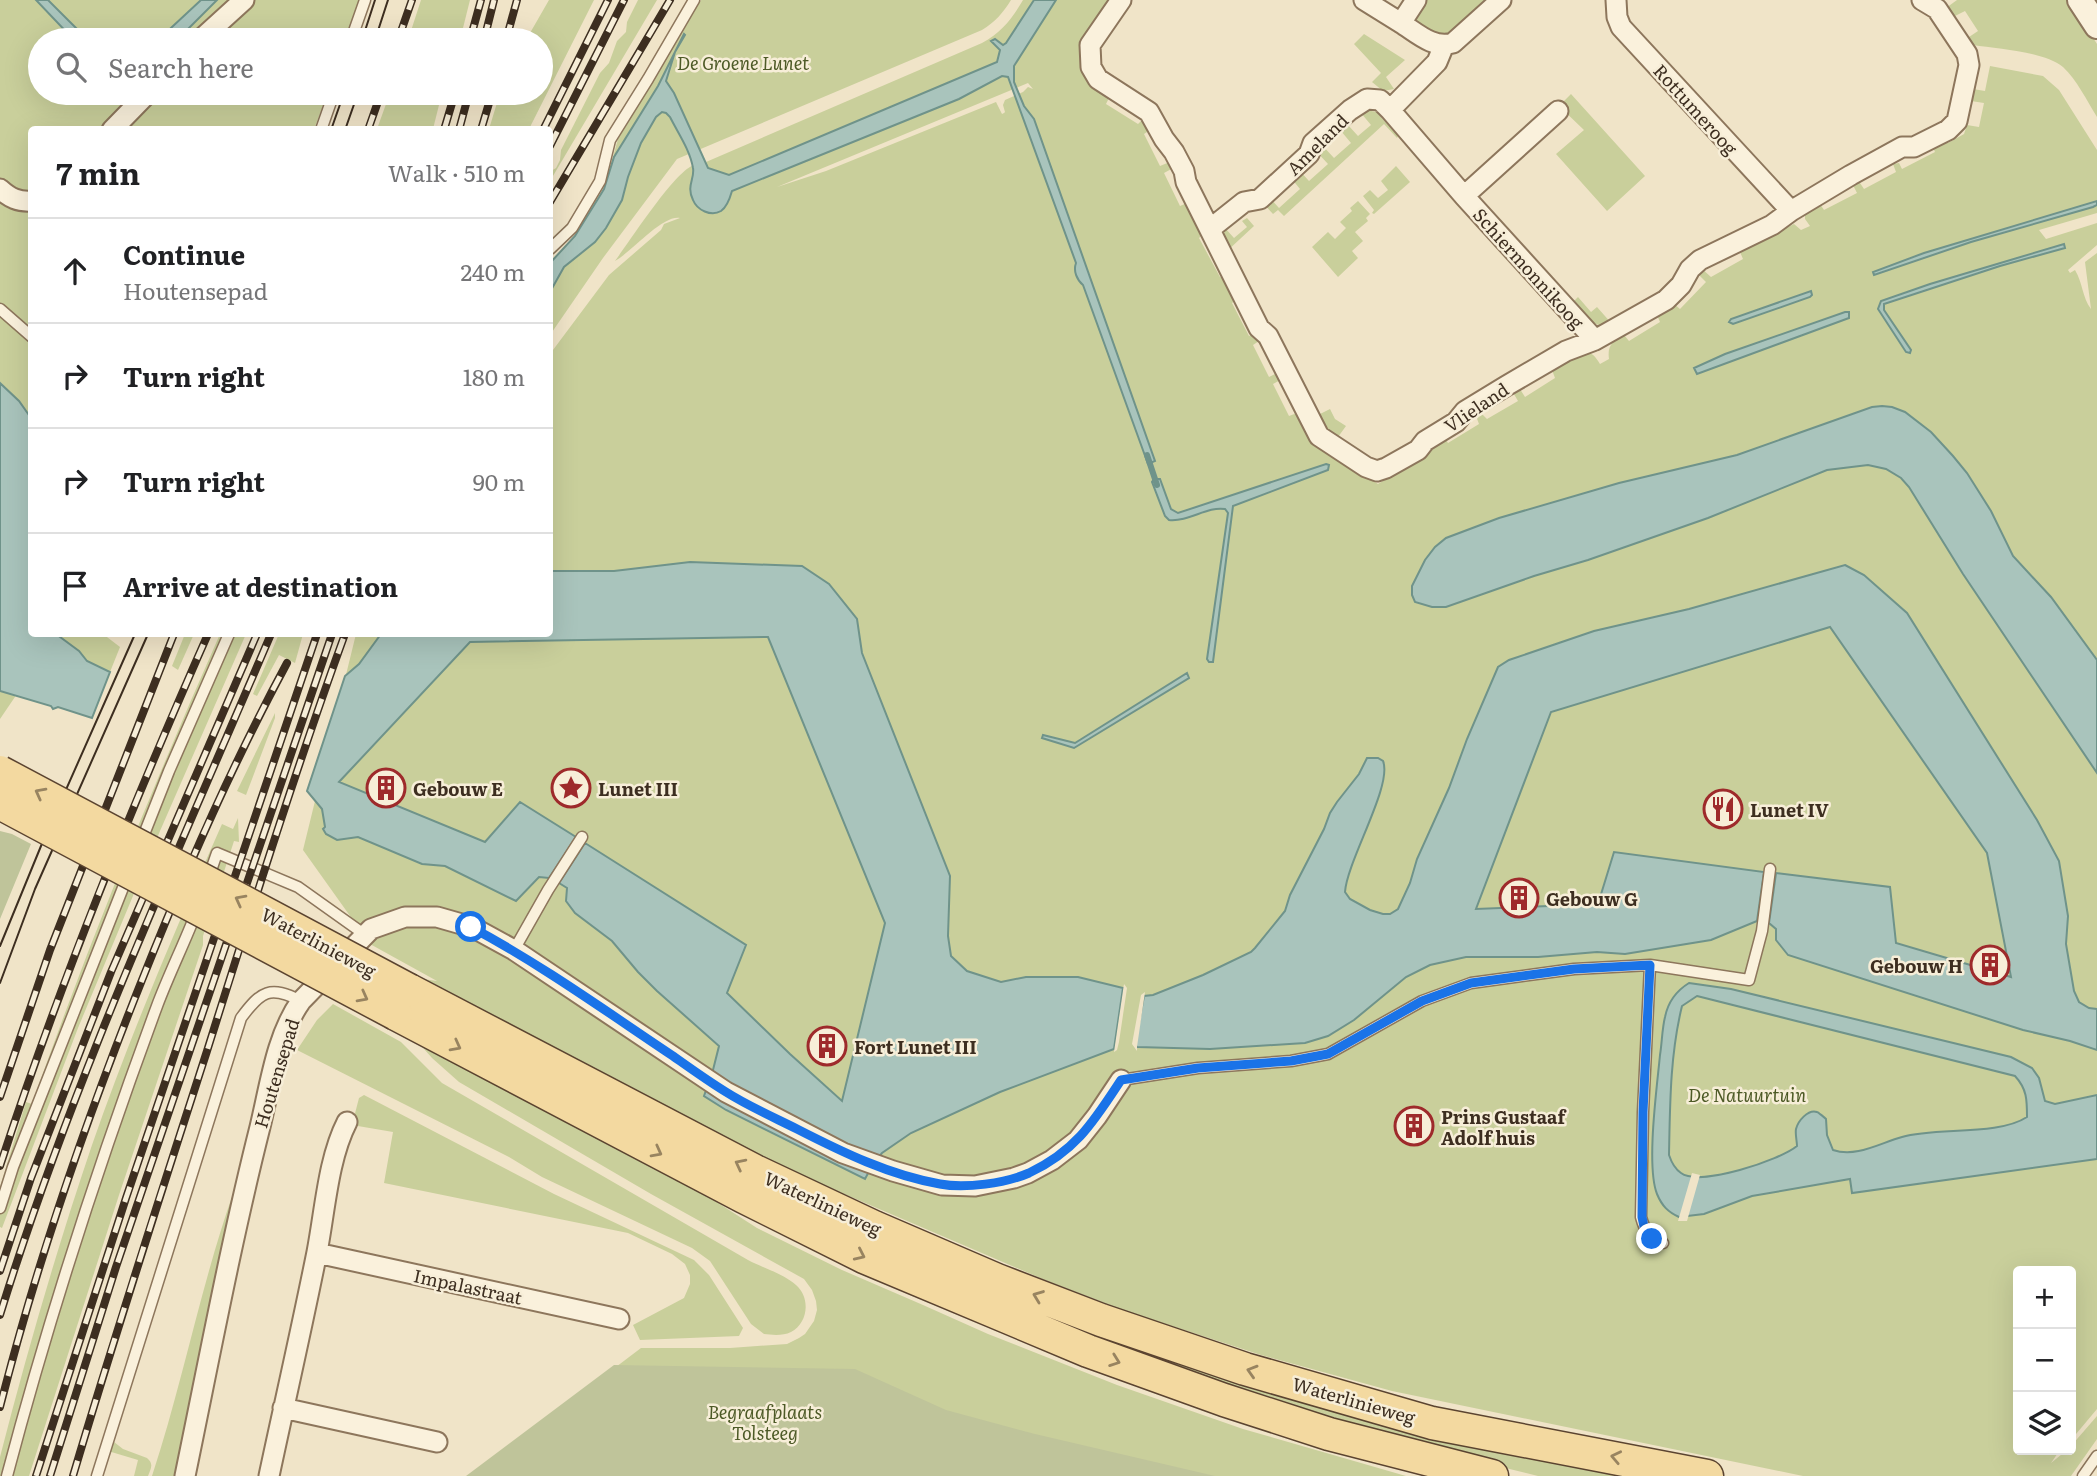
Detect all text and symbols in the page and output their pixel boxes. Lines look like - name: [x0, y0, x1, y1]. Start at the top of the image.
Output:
- search box: [28, 28, 553, 105]
- text: Search here: [108, 47, 254, 86]
- icon: search: [52, 48, 90, 86]
- park label: De Groene Lunet: [677, 49, 809, 76]
- street label: Rottumeroog: [1648, 57, 1745, 161]
- street label: Ameland: [1280, 107, 1354, 181]
- text: 7 min: [56, 150, 140, 194]
- text: Walk · 510 m: [388, 155, 525, 189]
- street label: Schiermonnikoog: [1467, 202, 1591, 335]
- text: Continue: [123, 234, 245, 273]
- icon: ahead: [56, 252, 94, 290]
- text: 240 m: [460, 254, 525, 288]
- text: Houtensepad: [123, 273, 268, 307]
- text: Turn right: [123, 356, 265, 395]
- icon: right: [56, 357, 94, 395]
- text: 180 m: [463, 359, 525, 393]
- street label: Vlieland: [1438, 375, 1514, 439]
- text: Turn right: [123, 461, 265, 500]
- icon: right: [56, 462, 94, 500]
- text: 90 m: [473, 464, 525, 498]
- text: Arrive at destination: [123, 566, 398, 605]
- icon: arrive: [56, 567, 94, 605]
- building icon: Gebouw E: [365, 767, 407, 809]
- place icon: Lunet III: [550, 767, 592, 809]
- place label: Gebouw E: [413, 775, 503, 802]
- place label: Lunet III: [598, 775, 678, 802]
- one-way arrow: [34, 788, 47, 801]
- restaurant icon: Lunet IV: [1702, 788, 1744, 830]
- place label: Lunet IV: [1750, 796, 1829, 823]
- building icon: Gebouw G: [1498, 877, 1540, 919]
- place label: Gebouw G: [1546, 885, 1638, 912]
- one-way arrow: [235, 895, 248, 908]
- street label: Waterlinieweg: [257, 900, 382, 984]
- route start: [455, 911, 486, 942]
- building icon: Gebouw H: [1969, 944, 2011, 986]
- place label: Gebouw H: [1870, 952, 1963, 979]
- one-way arrow: [356, 988, 368, 1002]
- street label: Houtensepad: [247, 1015, 305, 1131]
- building icon: Fort Lunet III: [806, 1025, 848, 1067]
- place label: Fort Lunet III: [854, 1033, 977, 1060]
- one-way arrow: [449, 1038, 461, 1051]
- park label: De Natuurtuin: [1688, 1081, 1806, 1108]
- place label: Prins Gustaaf Adolf huis: [1441, 1103, 1567, 1151]
- building icon: Prins Gustaaf Adolf huis: [1393, 1105, 1435, 1147]
- one-way arrow: [650, 1144, 662, 1157]
- one-way arrow: [735, 1158, 747, 1172]
- street label: Waterlinieweg: [760, 1164, 887, 1242]
- route end: [1636, 1223, 1667, 1254]
- one-way arrow: [853, 1247, 865, 1261]
- street label: Impalastraat: [411, 1261, 526, 1311]
- map controls: [2013, 1266, 2076, 1455]
- button: +: [2013, 1266, 2076, 1329]
- one-way arrow: [1032, 1290, 1044, 1304]
- button: −: [2013, 1329, 2076, 1392]
- one-way arrow: [1109, 1353, 1121, 1367]
- one-way arrow: [1247, 1365, 1259, 1380]
- street label: Waterlinieweg: [1289, 1370, 1420, 1431]
- button: layers: [2013, 1392, 2076, 1455]
- park label: Begraafplaats Tolsteeg: [708, 1398, 822, 1446]
- one-way arrow: [1610, 1451, 1622, 1466]

